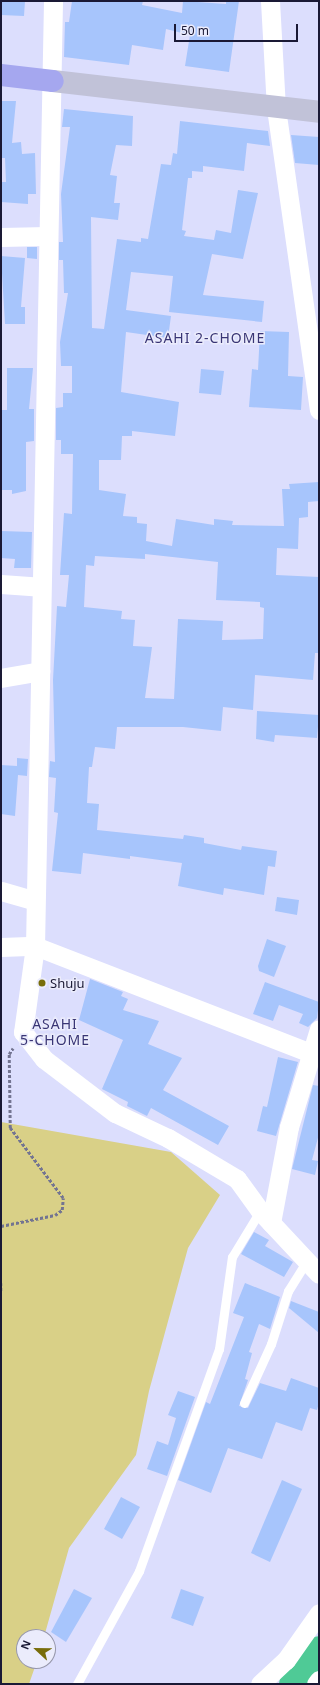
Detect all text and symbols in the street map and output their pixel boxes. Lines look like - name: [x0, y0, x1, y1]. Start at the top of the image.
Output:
- scale bar: [176, 16, 300, 42]
- text: 50 m: [181, 22, 209, 39]
- district label: ASAHI 2-CHOME: [145, 330, 265, 346]
- place label: Shuju: [50, 975, 85, 991]
- marker: Shuju: [37, 978, 47, 988]
- district label: ASAHI 5-CHOME: [20, 1016, 90, 1048]
- north arrow: [16, 1629, 56, 1669]
- text: N: [17, 1638, 34, 1652]

